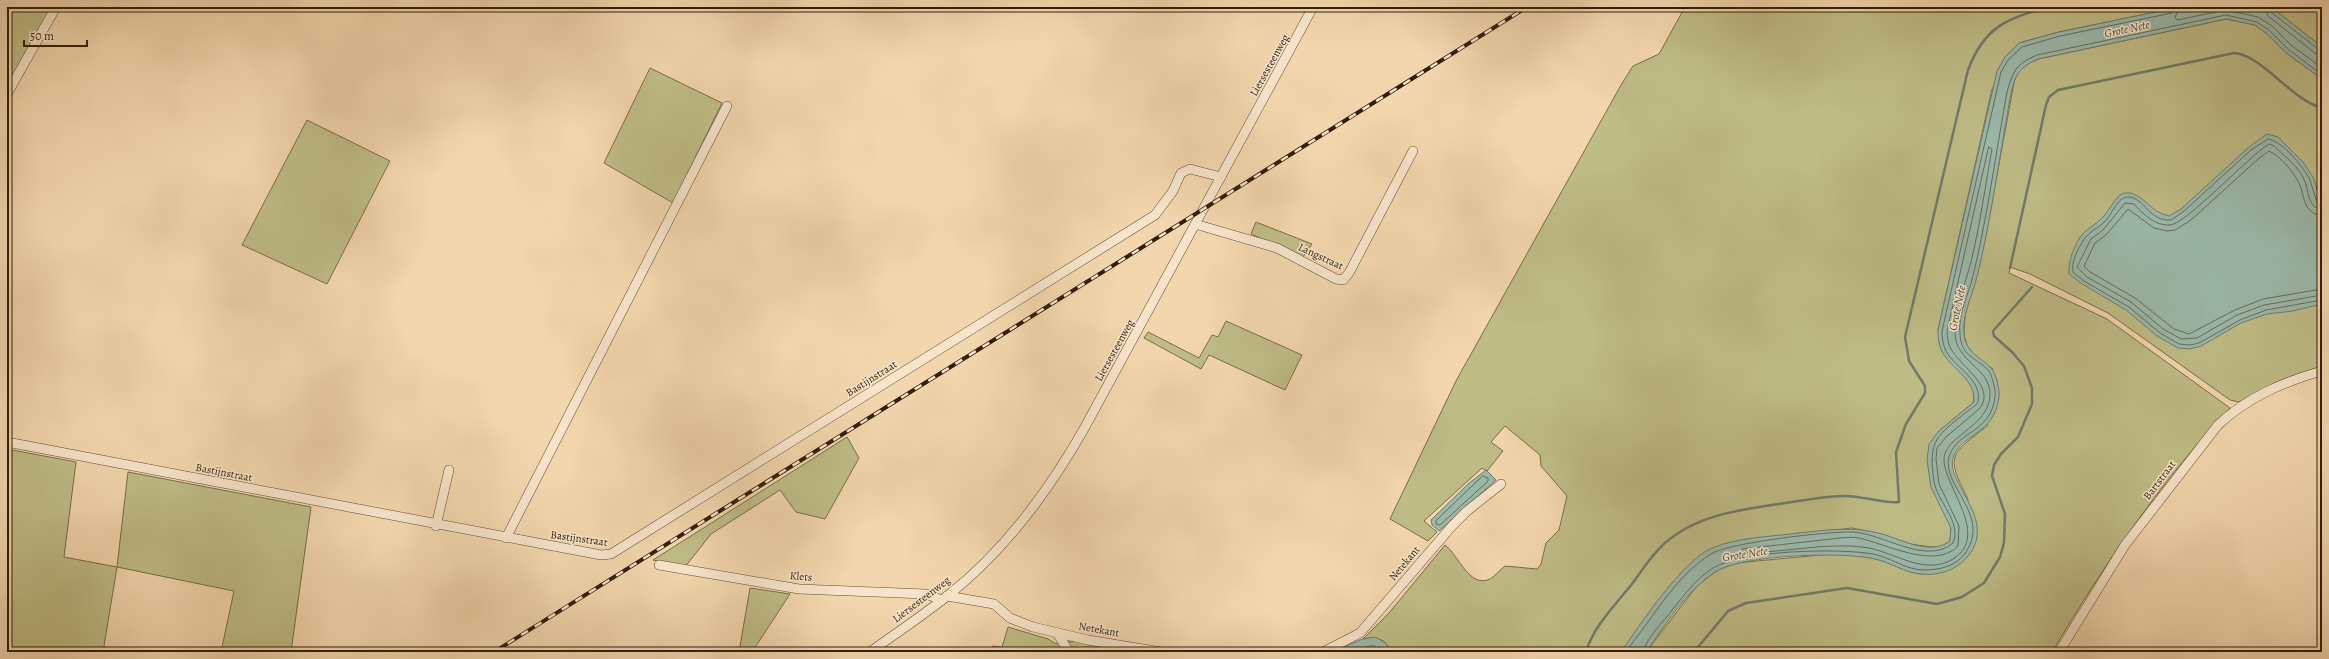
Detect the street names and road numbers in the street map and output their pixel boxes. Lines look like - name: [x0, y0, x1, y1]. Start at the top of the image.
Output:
- street label: Liersesteenweg: [1246, 31, 1293, 99]
- street label: Langstraat: [1296, 239, 1346, 274]
- street label: Liersesteenweg: [1091, 316, 1138, 384]
- street label: Bastijnstraat: [843, 357, 900, 400]
- street label: Bartstraat: [2140, 457, 2179, 503]
- street label: Bastijnstraat: [194, 460, 254, 485]
- street label: Bastijnstraat: [549, 527, 609, 550]
- street label: Netekant: [1385, 542, 1424, 584]
- street label: Klets: [789, 568, 813, 585]
- street label: Liersesteenweg: [889, 572, 954, 626]
- street label: Netekant: [1077, 619, 1121, 641]

